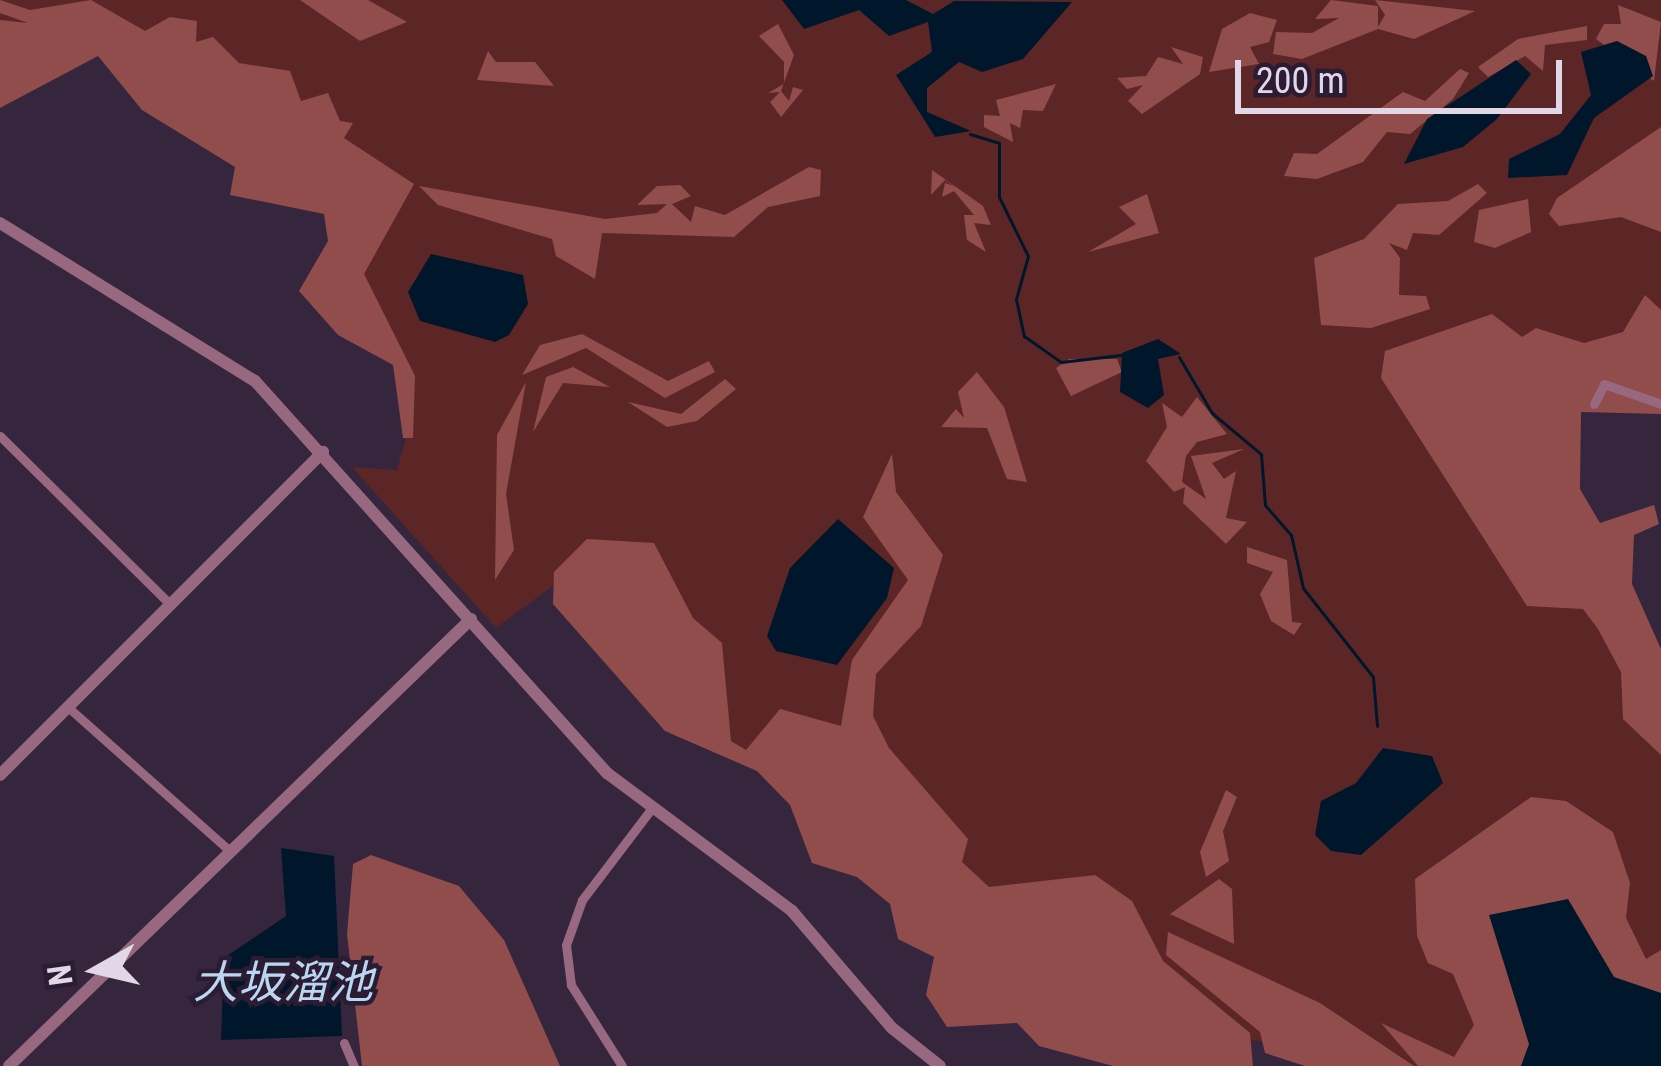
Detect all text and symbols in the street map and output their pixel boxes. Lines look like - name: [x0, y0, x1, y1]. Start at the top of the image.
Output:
- scale bar: [1241, 36, 1568, 110]
- text: 200 m: [1256, 60, 1345, 102]
- north arrow: [36, 910, 156, 1030]
- water label: 大坂溜池: [193, 956, 373, 1010]
- text: N: [39, 962, 81, 988]

